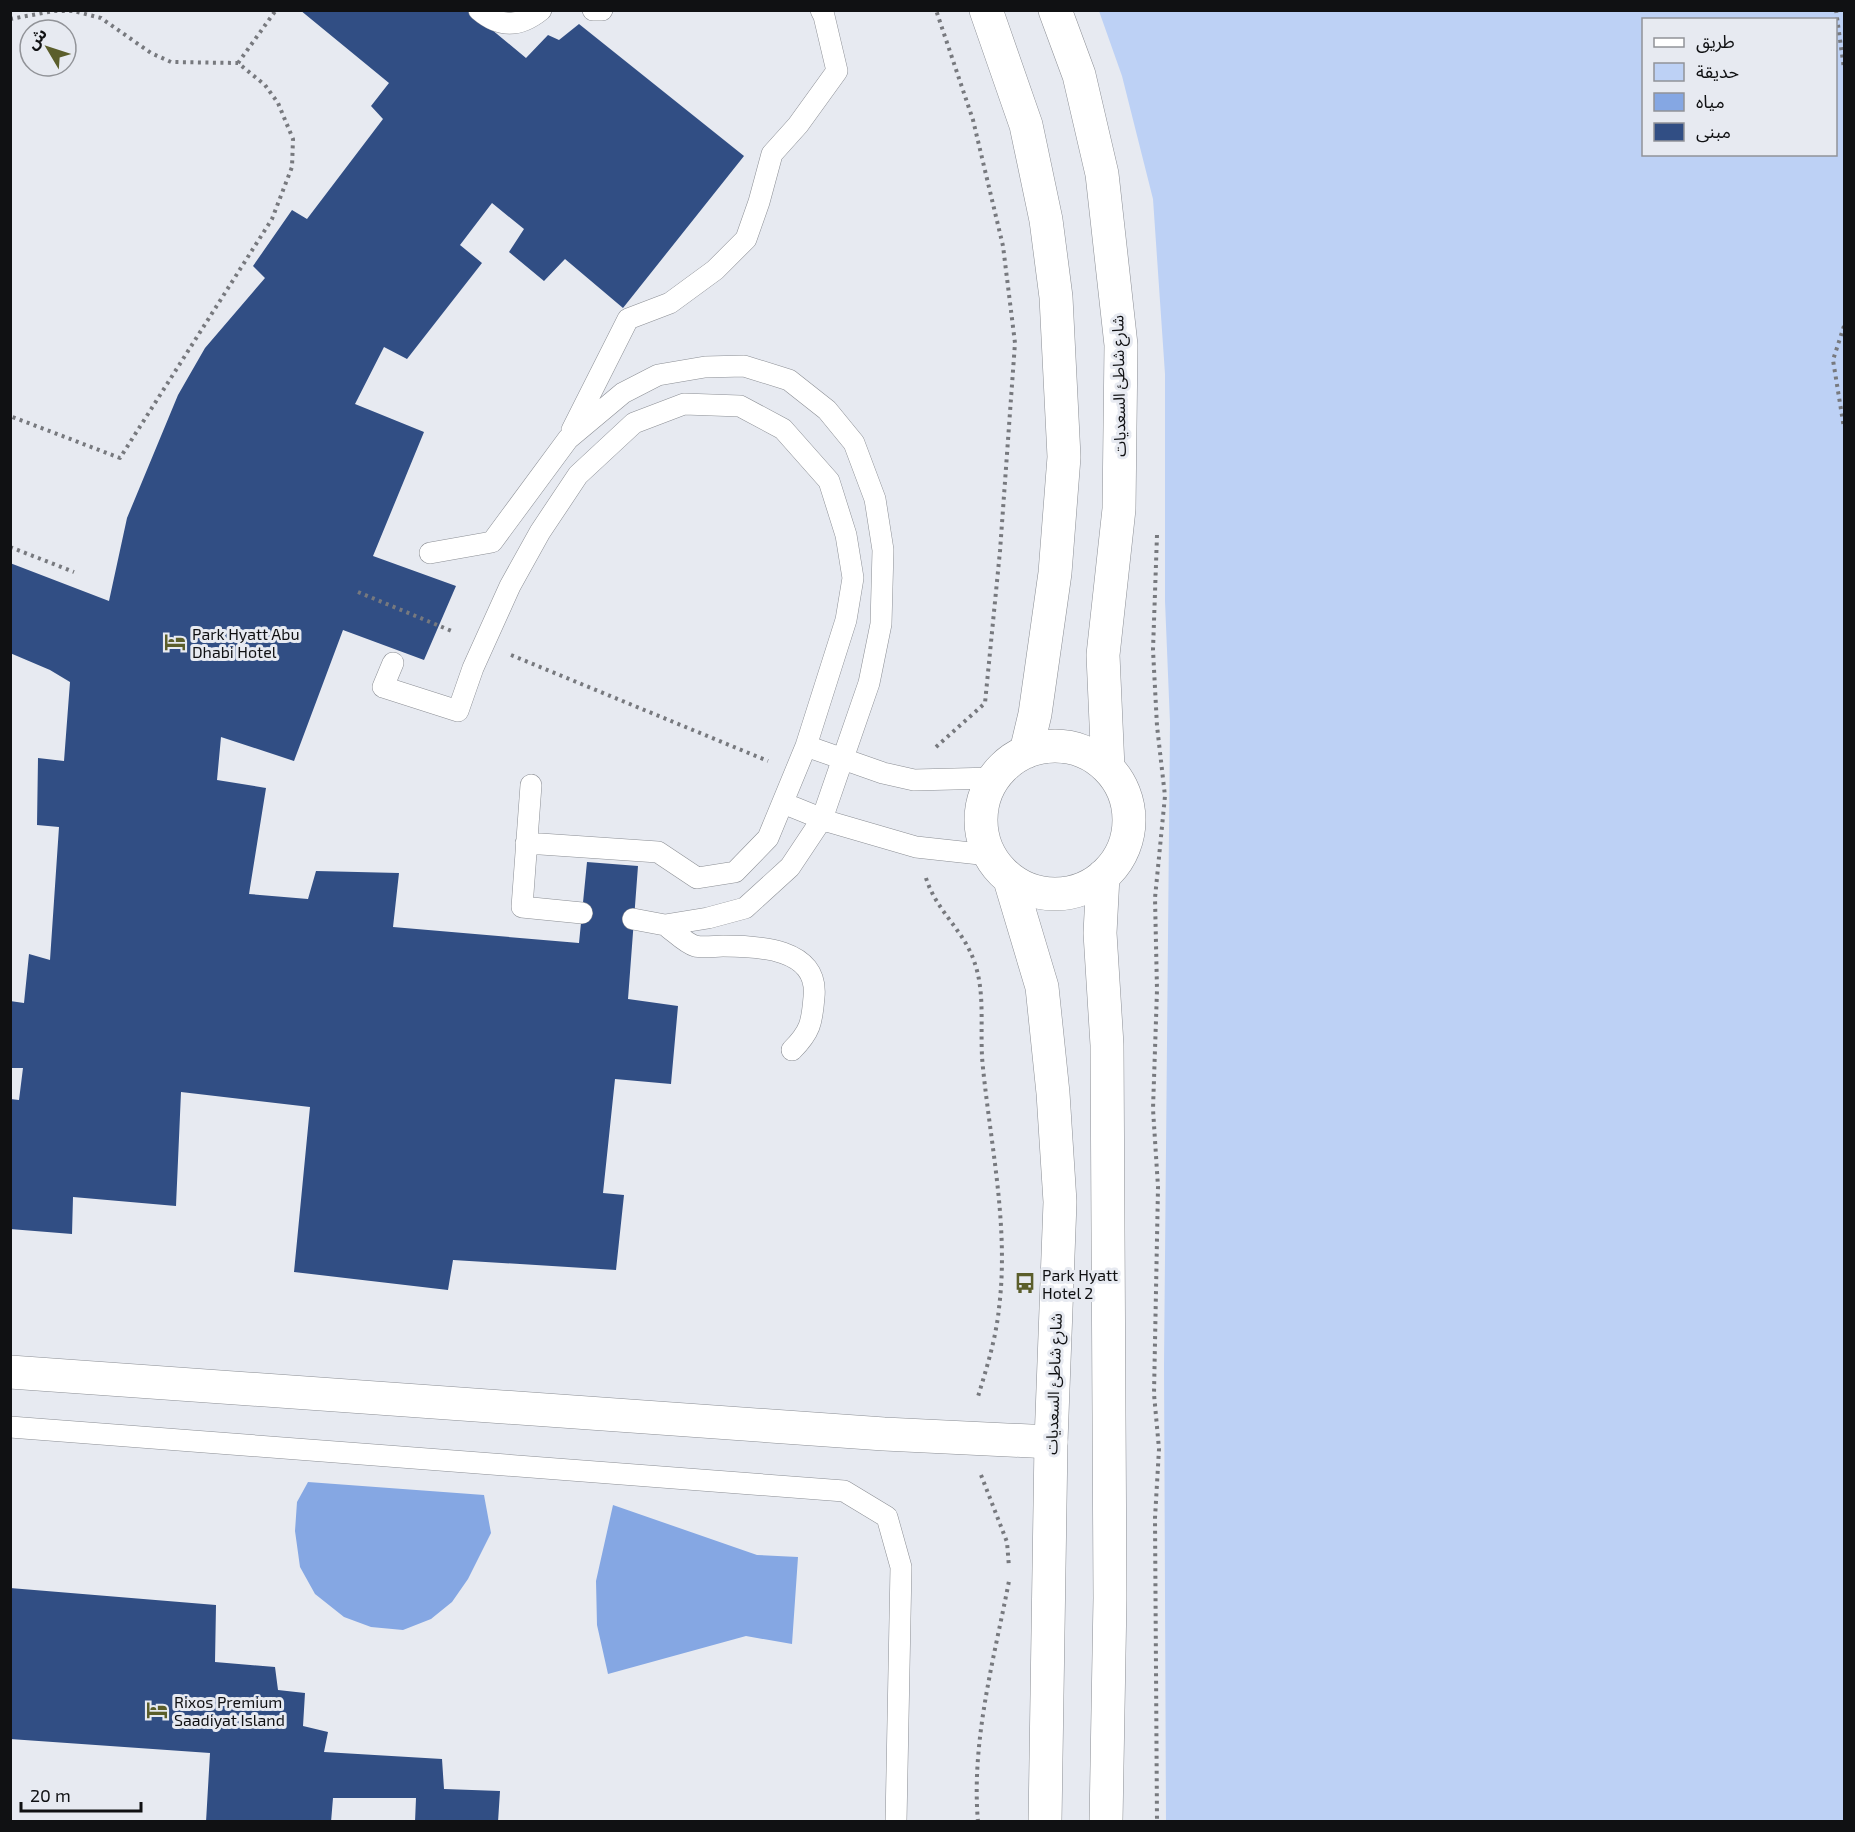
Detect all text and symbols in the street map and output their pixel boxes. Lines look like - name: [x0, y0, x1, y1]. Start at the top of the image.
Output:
- north arrow: [18, 18, 78, 78]
- legend: [1642, 18, 1837, 156]
- text: ش: [22, 24, 51, 53]
- text: طريق: [1696, 30, 1735, 53]
- text: حديقة: [1696, 60, 1739, 82]
- text: مياه: [1696, 90, 1725, 112]
- text: مبنى: [1696, 120, 1731, 143]
- street label: شارع شاطئ السعديات: [1107, 315, 1133, 457]
- place label: Park Hyatt Abu Dhabi Hotel: [192, 624, 300, 661]
- hotel icon: Park Hyatt Abu Dhabi Hotel: [163, 630, 187, 654]
- place label: Park Hyatt Hotel 2: [1042, 1265, 1118, 1302]
- bus stop icon: Park Hyatt Hotel 2: [1013, 1271, 1037, 1295]
- street label: شارع شاطئ السعديات: [1041, 1313, 1069, 1455]
- place label: Rixos Premium Saadiyat Island: [174, 1692, 285, 1729]
- hotel icon: Rixos Premium Saadiyat Island: [145, 1698, 169, 1722]
- scale bar: [21, 1775, 141, 1813]
- text: 20 m: [30, 1784, 71, 1806]

